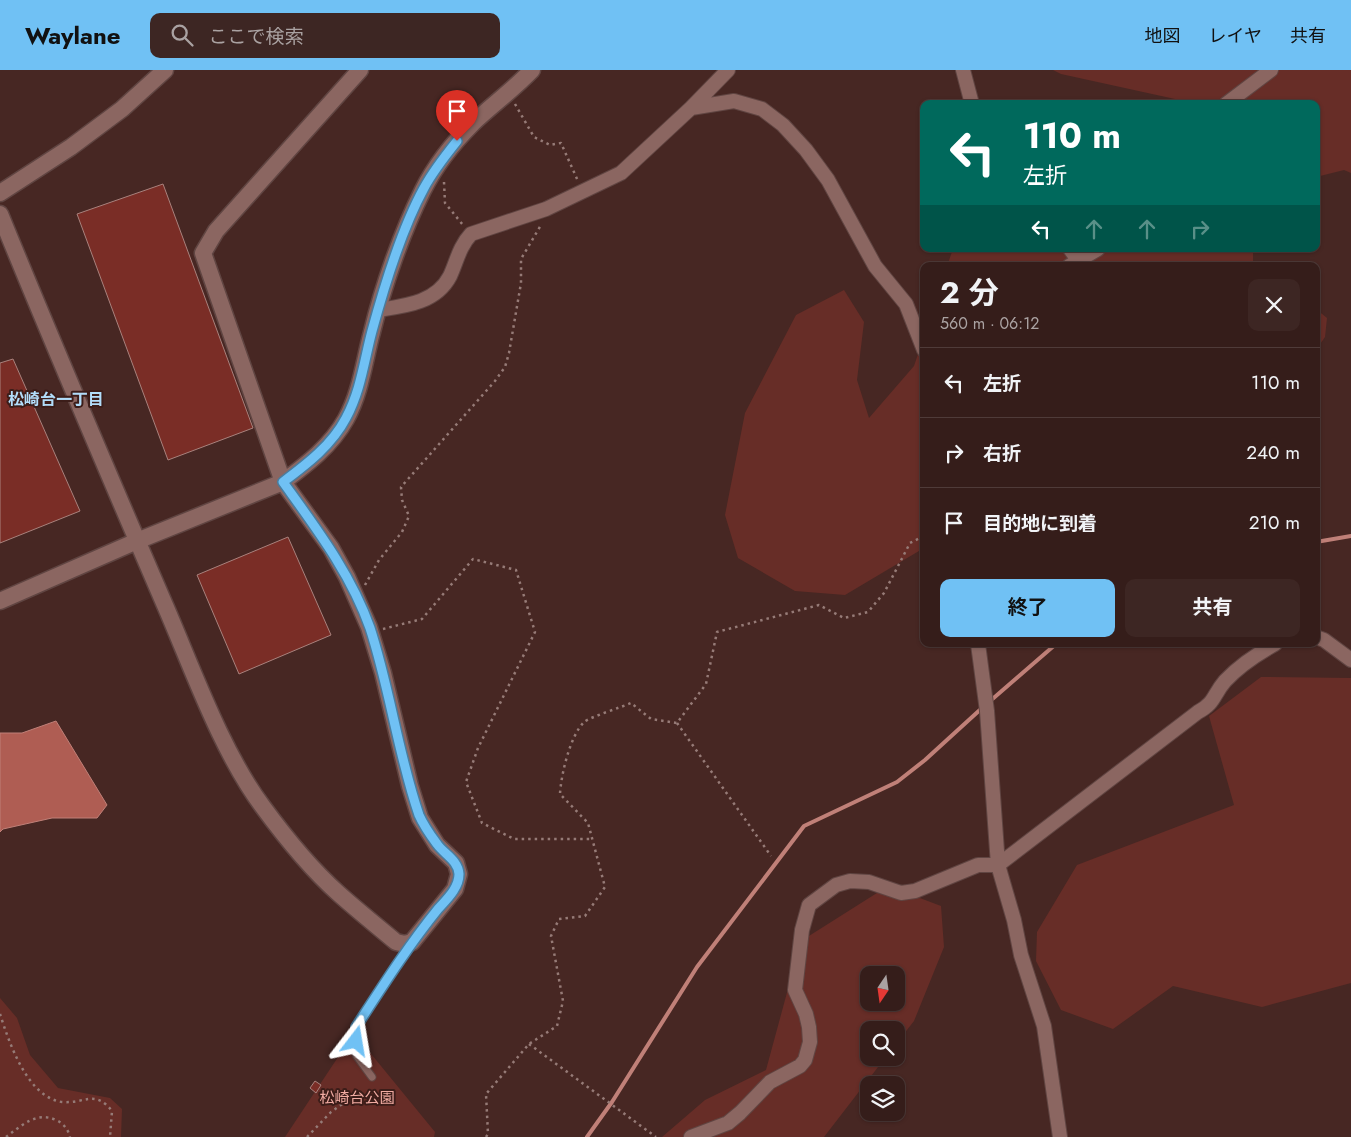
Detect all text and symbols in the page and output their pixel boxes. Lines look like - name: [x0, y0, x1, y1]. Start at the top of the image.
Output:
- search box: [150, 13, 500, 58]
- text: Waylane: [25, 18, 120, 53]
- icon: search: [168, 21, 196, 49]
- text: ここで検索: [208, 23, 303, 50]
- text: 地図: [1145, 23, 1181, 49]
- text: レイヤ: [1209, 23, 1262, 49]
- text: 共有: [1290, 23, 1326, 49]
- pin: [436, 90, 478, 141]
- icon: arrive: [443, 97, 471, 125]
- text: 110 m: [1023, 111, 1121, 161]
- icon: left: [940, 120, 1005, 185]
- text: 左折: [1023, 159, 1067, 191]
- icon: left: [1027, 215, 1055, 243]
- icon: ahead: [1080, 215, 1108, 243]
- icon: ahead: [1133, 215, 1161, 243]
- icon: right: [1186, 215, 1214, 243]
- text: 2 分: [940, 271, 999, 314]
- button: close: [1248, 279, 1300, 331]
- text: 560 m · 06:12: [940, 312, 1039, 335]
- icon: left: [940, 369, 968, 397]
- text: 110 m: [1251, 369, 1300, 396]
- text: 左折: [983, 370, 1021, 397]
- district label: 松崎台一丁目: [8, 388, 104, 411]
- icon: right: [940, 439, 968, 467]
- text: 240 m: [1246, 439, 1300, 466]
- text: 右折: [983, 440, 1021, 467]
- icon: arrive: [940, 509, 968, 537]
- text: 210 m: [1249, 509, 1300, 536]
- text: 目的地に到着: [983, 510, 1097, 537]
- button: 終了: [940, 579, 1115, 637]
- button: 共有: [1125, 579, 1300, 637]
- north arrow: [860, 966, 905, 1011]
- map controls: [860, 966, 905, 1121]
- position arrow: [329, 1014, 381, 1066]
- button: search: [860, 1021, 905, 1066]
- button: layers: [860, 1076, 905, 1121]
- park label: 松崎台公園: [319, 1087, 395, 1109]

